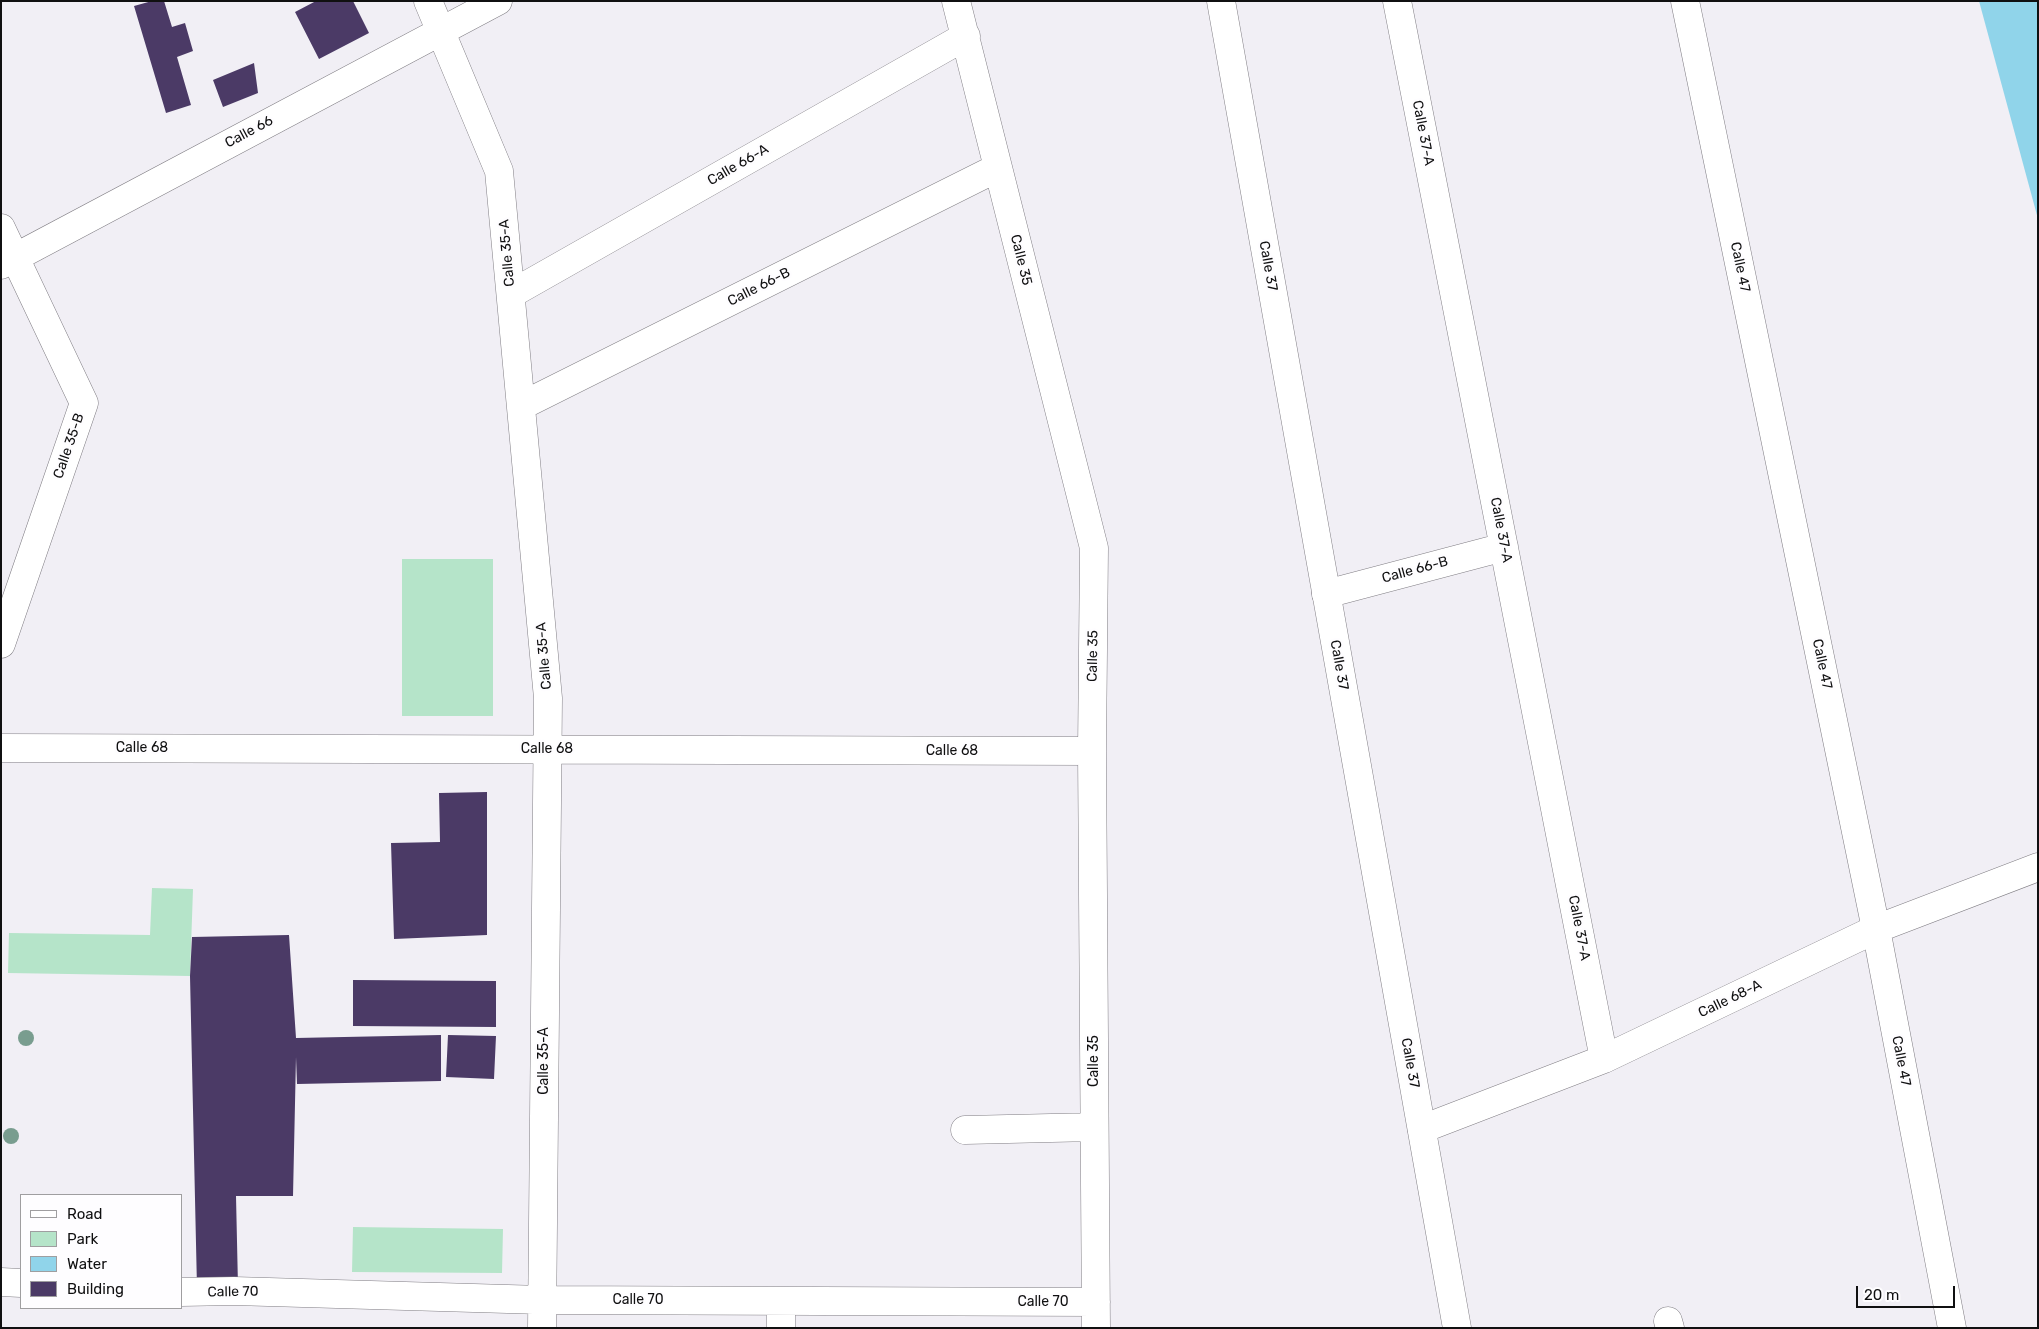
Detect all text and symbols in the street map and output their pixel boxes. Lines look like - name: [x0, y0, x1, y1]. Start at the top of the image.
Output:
- street label: Calle 37-A: [1408, 99, 1438, 167]
- street label: Calle 66: [222, 112, 276, 152]
- street label: Calle 66-A: [704, 141, 772, 189]
- street label: Calle 35-A: [496, 219, 518, 287]
- street label: Calle 35: [1007, 233, 1035, 287]
- street label: Calle 37: [1255, 240, 1281, 292]
- street label: Calle 47: [1727, 240, 1753, 294]
- street label: Calle 66-B: [725, 264, 793, 310]
- street label: Calle 35-B: [50, 411, 88, 481]
- street label: Calle 37-A: [1486, 496, 1516, 564]
- street label: Calle 66-B: [1380, 553, 1450, 587]
- street label: Calle 35-A: [533, 622, 555, 690]
- street label: Calle 35: [1084, 630, 1102, 682]
- street label: Calle 47: [1809, 637, 1835, 691]
- street label: Calle 37: [1326, 639, 1352, 691]
- street label: Calle 68: [116, 740, 168, 756]
- street label: Calle 68: [521, 741, 573, 757]
- street label: Calle 68: [926, 743, 978, 759]
- street label: Calle 37-A: [1564, 894, 1594, 962]
- street label: Calle 68-A: [1696, 976, 1764, 1022]
- street label: Calle 35-A: [536, 1027, 552, 1095]
- street label: Calle 47: [1888, 1034, 1914, 1088]
- street label: Calle 35: [1086, 1035, 1102, 1087]
- street label: Calle 37: [1397, 1037, 1423, 1089]
- legend: [20, 1194, 182, 1309]
- text: Road: [67, 1205, 103, 1223]
- text: Park: [67, 1230, 98, 1248]
- text: Water: [67, 1255, 107, 1273]
- scale bar: [1859, 1276, 1958, 1308]
- text: Building: [67, 1280, 124, 1298]
- street label: Calle 70: [207, 1283, 259, 1301]
- text: 20 m: [1864, 1286, 1899, 1304]
- street label: Calle 70: [612, 1292, 664, 1308]
- street label: Calle 70: [1017, 1294, 1069, 1310]

